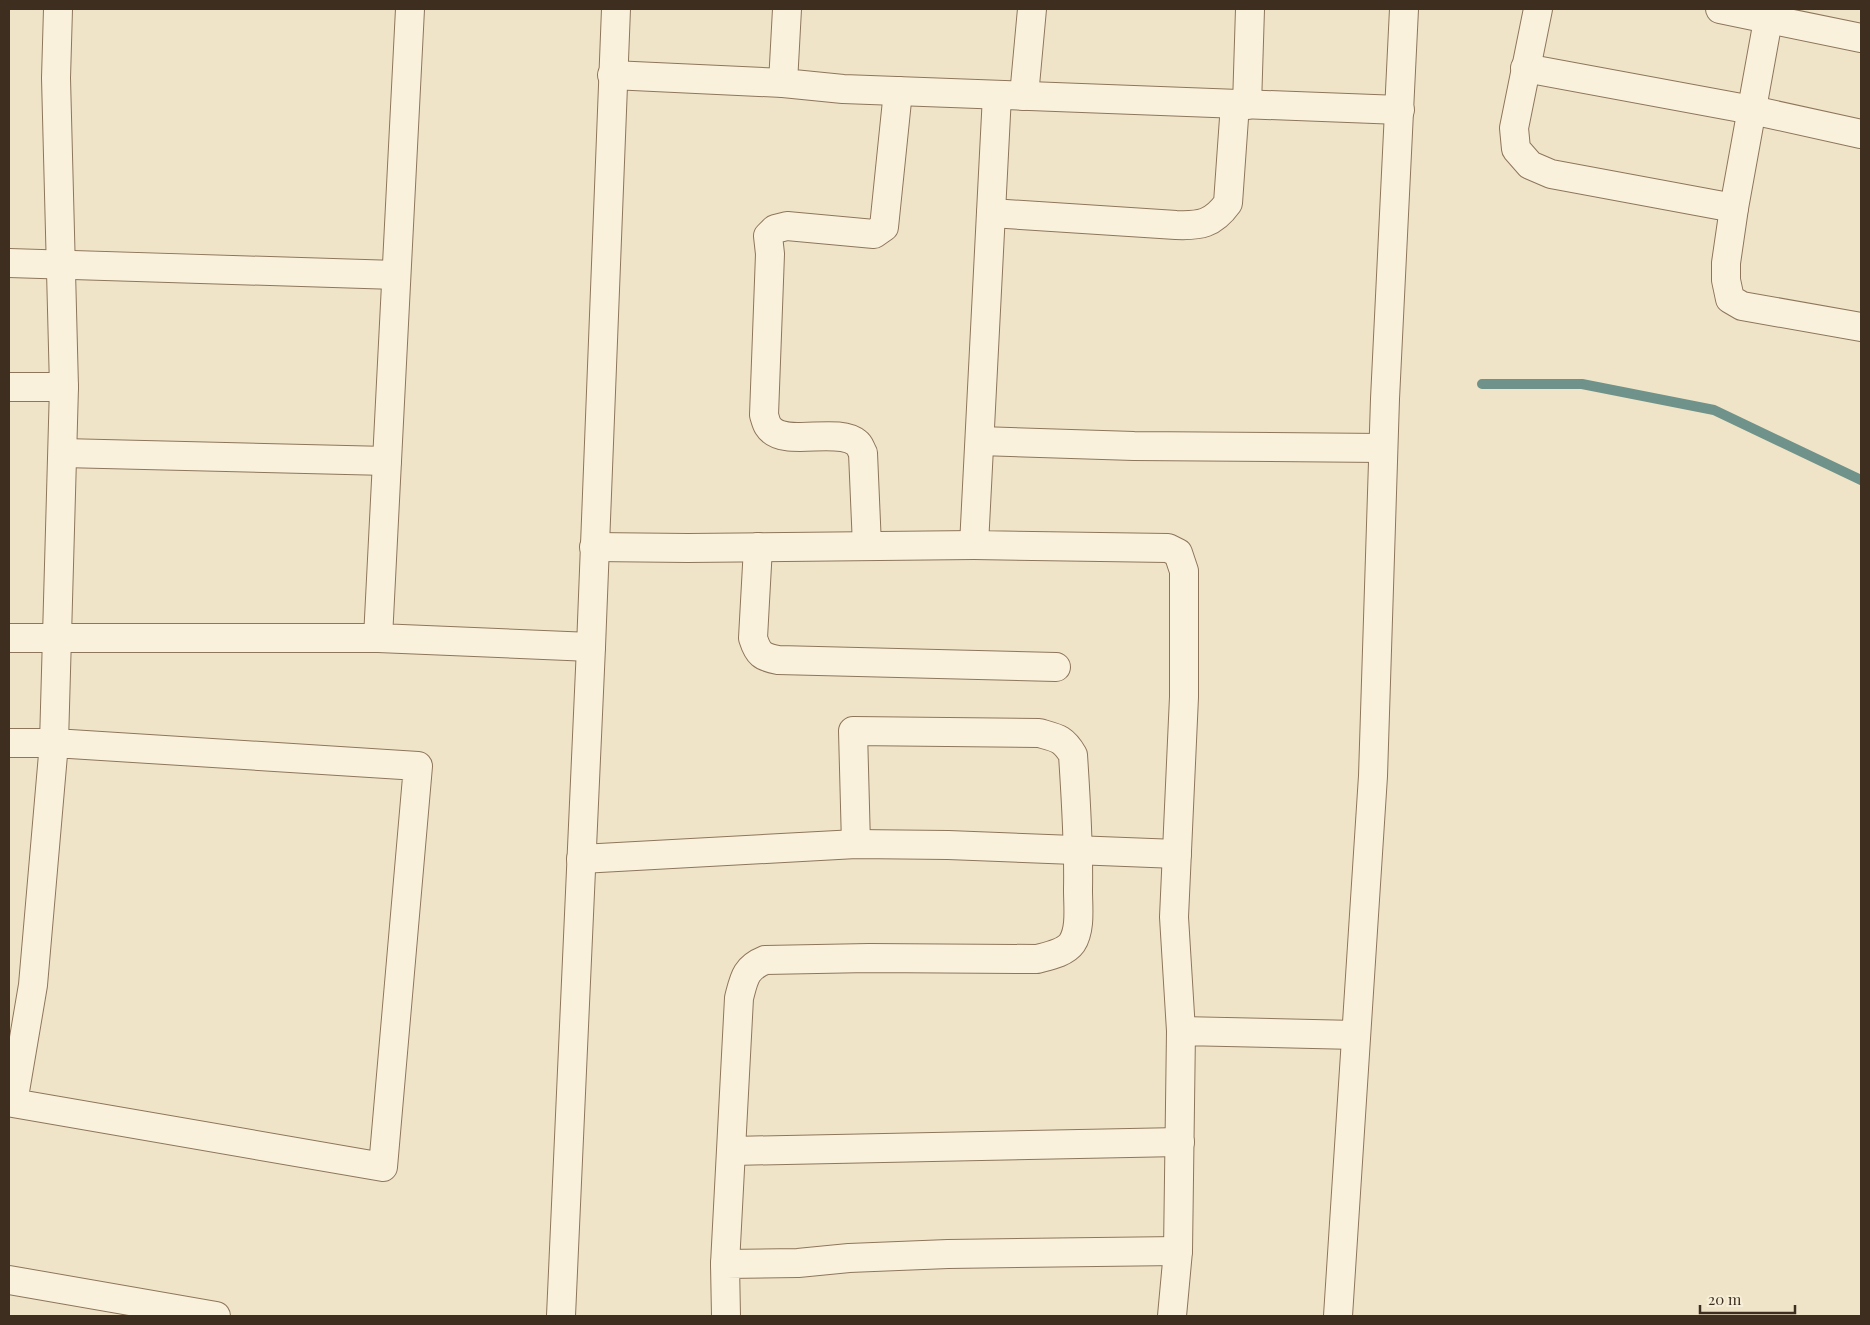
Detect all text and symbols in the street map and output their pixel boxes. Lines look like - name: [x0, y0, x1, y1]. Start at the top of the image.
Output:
- scale bar: [1700, 1282, 1795, 1314]
- text: 20 m: [1708, 1289, 1742, 1309]

